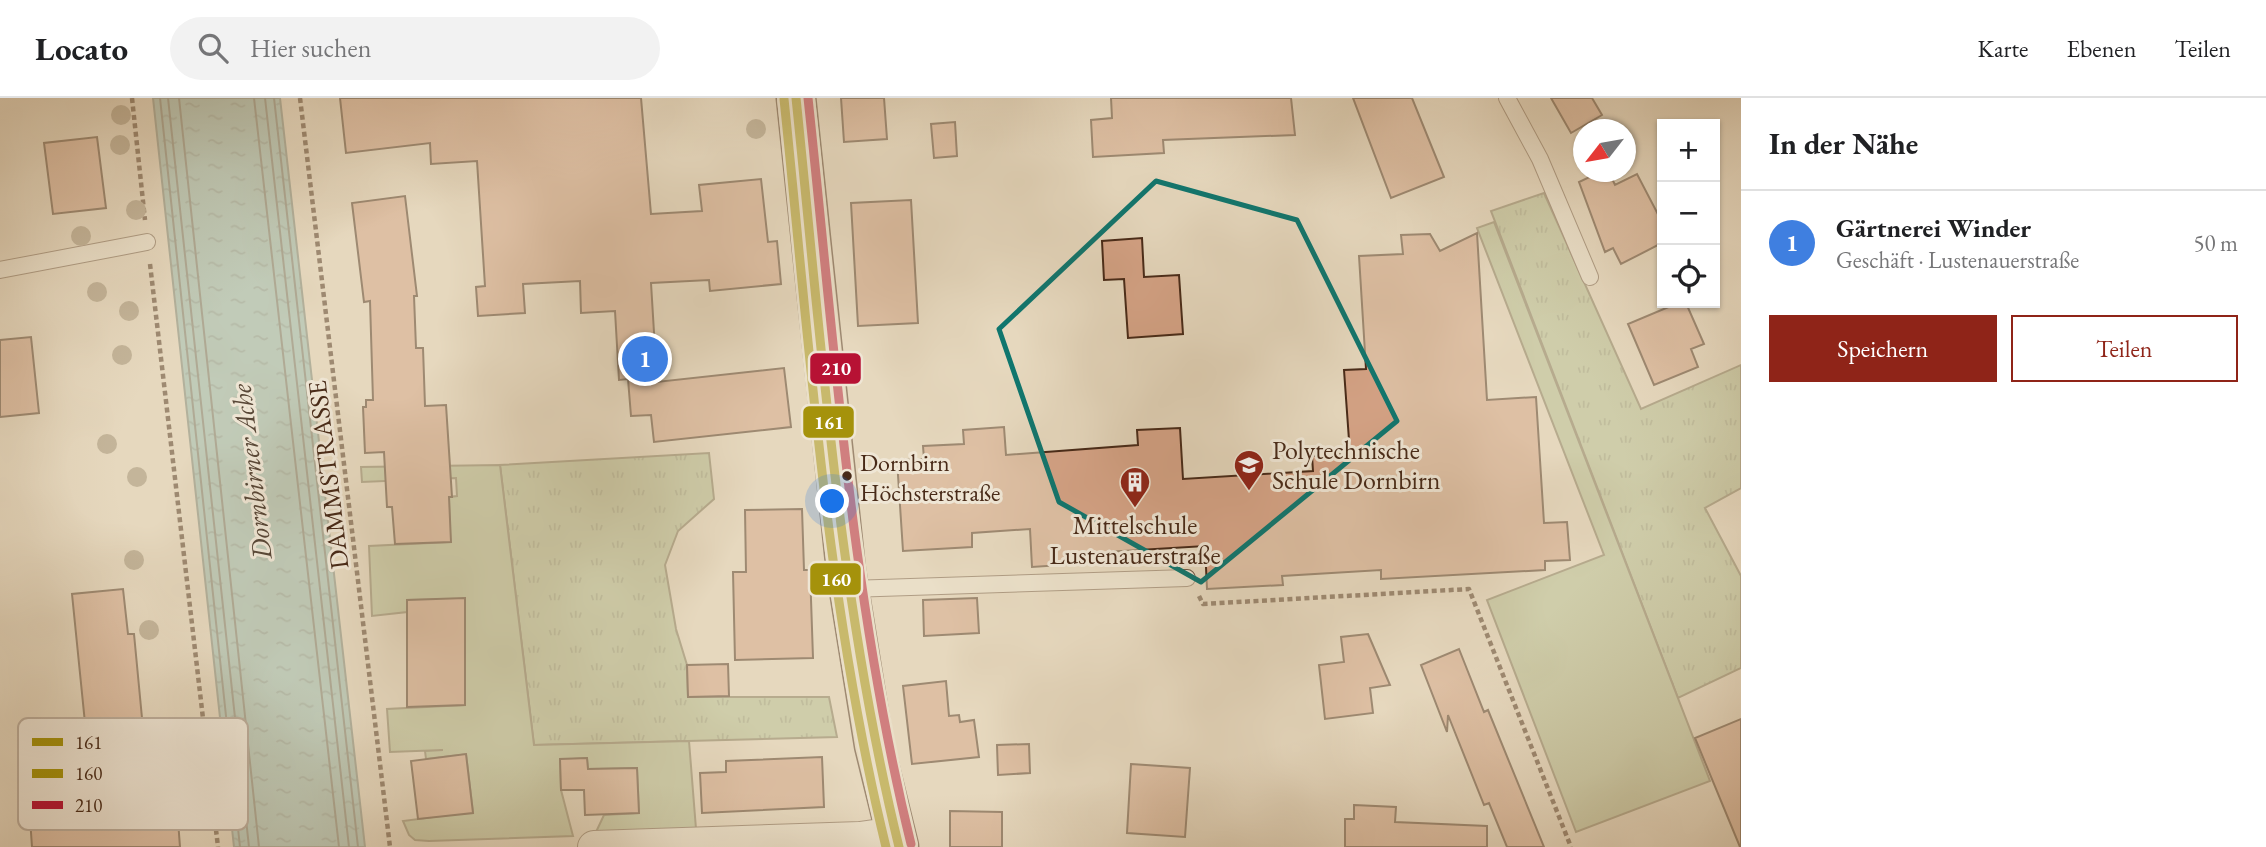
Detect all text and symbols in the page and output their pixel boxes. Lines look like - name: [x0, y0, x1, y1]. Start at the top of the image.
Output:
- search box: [170, 17, 660, 80]
- text: Locato: [35, 27, 128, 70]
- icon: search: [194, 29, 232, 67]
- text: Hier suchen: [250, 31, 371, 65]
- text: Karte: [1978, 33, 2028, 64]
- text: Ebenen: [2066, 33, 2136, 64]
- text: Teilen: [2174, 33, 2231, 64]
- north arrow: [1573, 119, 1636, 182]
- map controls: [1657, 119, 1720, 308]
- button: +: [1657, 119, 1720, 182]
- text: In der Nähe: [1769, 124, 1918, 163]
- button: −: [1657, 182, 1720, 245]
- text: Gärtnerei Winder: [1836, 211, 2031, 245]
- text: 1: [1786, 228, 1798, 258]
- text: 50 m: [2193, 228, 2238, 258]
- button: locate: [1657, 245, 1720, 308]
- text: Geschäft · Lustenauerstraße: [1836, 245, 2079, 275]
- button: Speichern: [1769, 315, 1997, 382]
- button: Teilen: [2011, 315, 2238, 382]
- pin: 1: [622, 333, 668, 385]
- line badge: 210: [809, 352, 862, 385]
- text: 210: [821, 356, 851, 381]
- street label: DAMMSTRASSE: [300, 379, 356, 571]
- water label: Dornbirner Ache: [222, 382, 280, 563]
- line badge: 161: [802, 405, 855, 439]
- text: 161: [814, 410, 844, 435]
- place label: Polytechnische Schule Dornbirn: [1272, 433, 1441, 497]
- place label: Dornbirn Höchsterstraße: [860, 447, 1000, 508]
- school or university icon: Polytechnische Schule Dornbirn: [1232, 448, 1266, 492]
- building icon: Mittelschule Lustenauerstraße: [1118, 465, 1152, 509]
- marker: Dornbirn Höchsterstraße: [840, 469, 854, 483]
- your location: [815, 484, 849, 518]
- place label: Mittelschule Lustenauerstraße: [1049, 508, 1221, 572]
- line badge: 160: [809, 562, 862, 596]
- text: 160: [821, 567, 851, 592]
- legend: [18, 718, 248, 830]
- text: 161: [75, 730, 102, 755]
- text: 160: [75, 761, 102, 786]
- text: 210: [75, 793, 102, 818]

